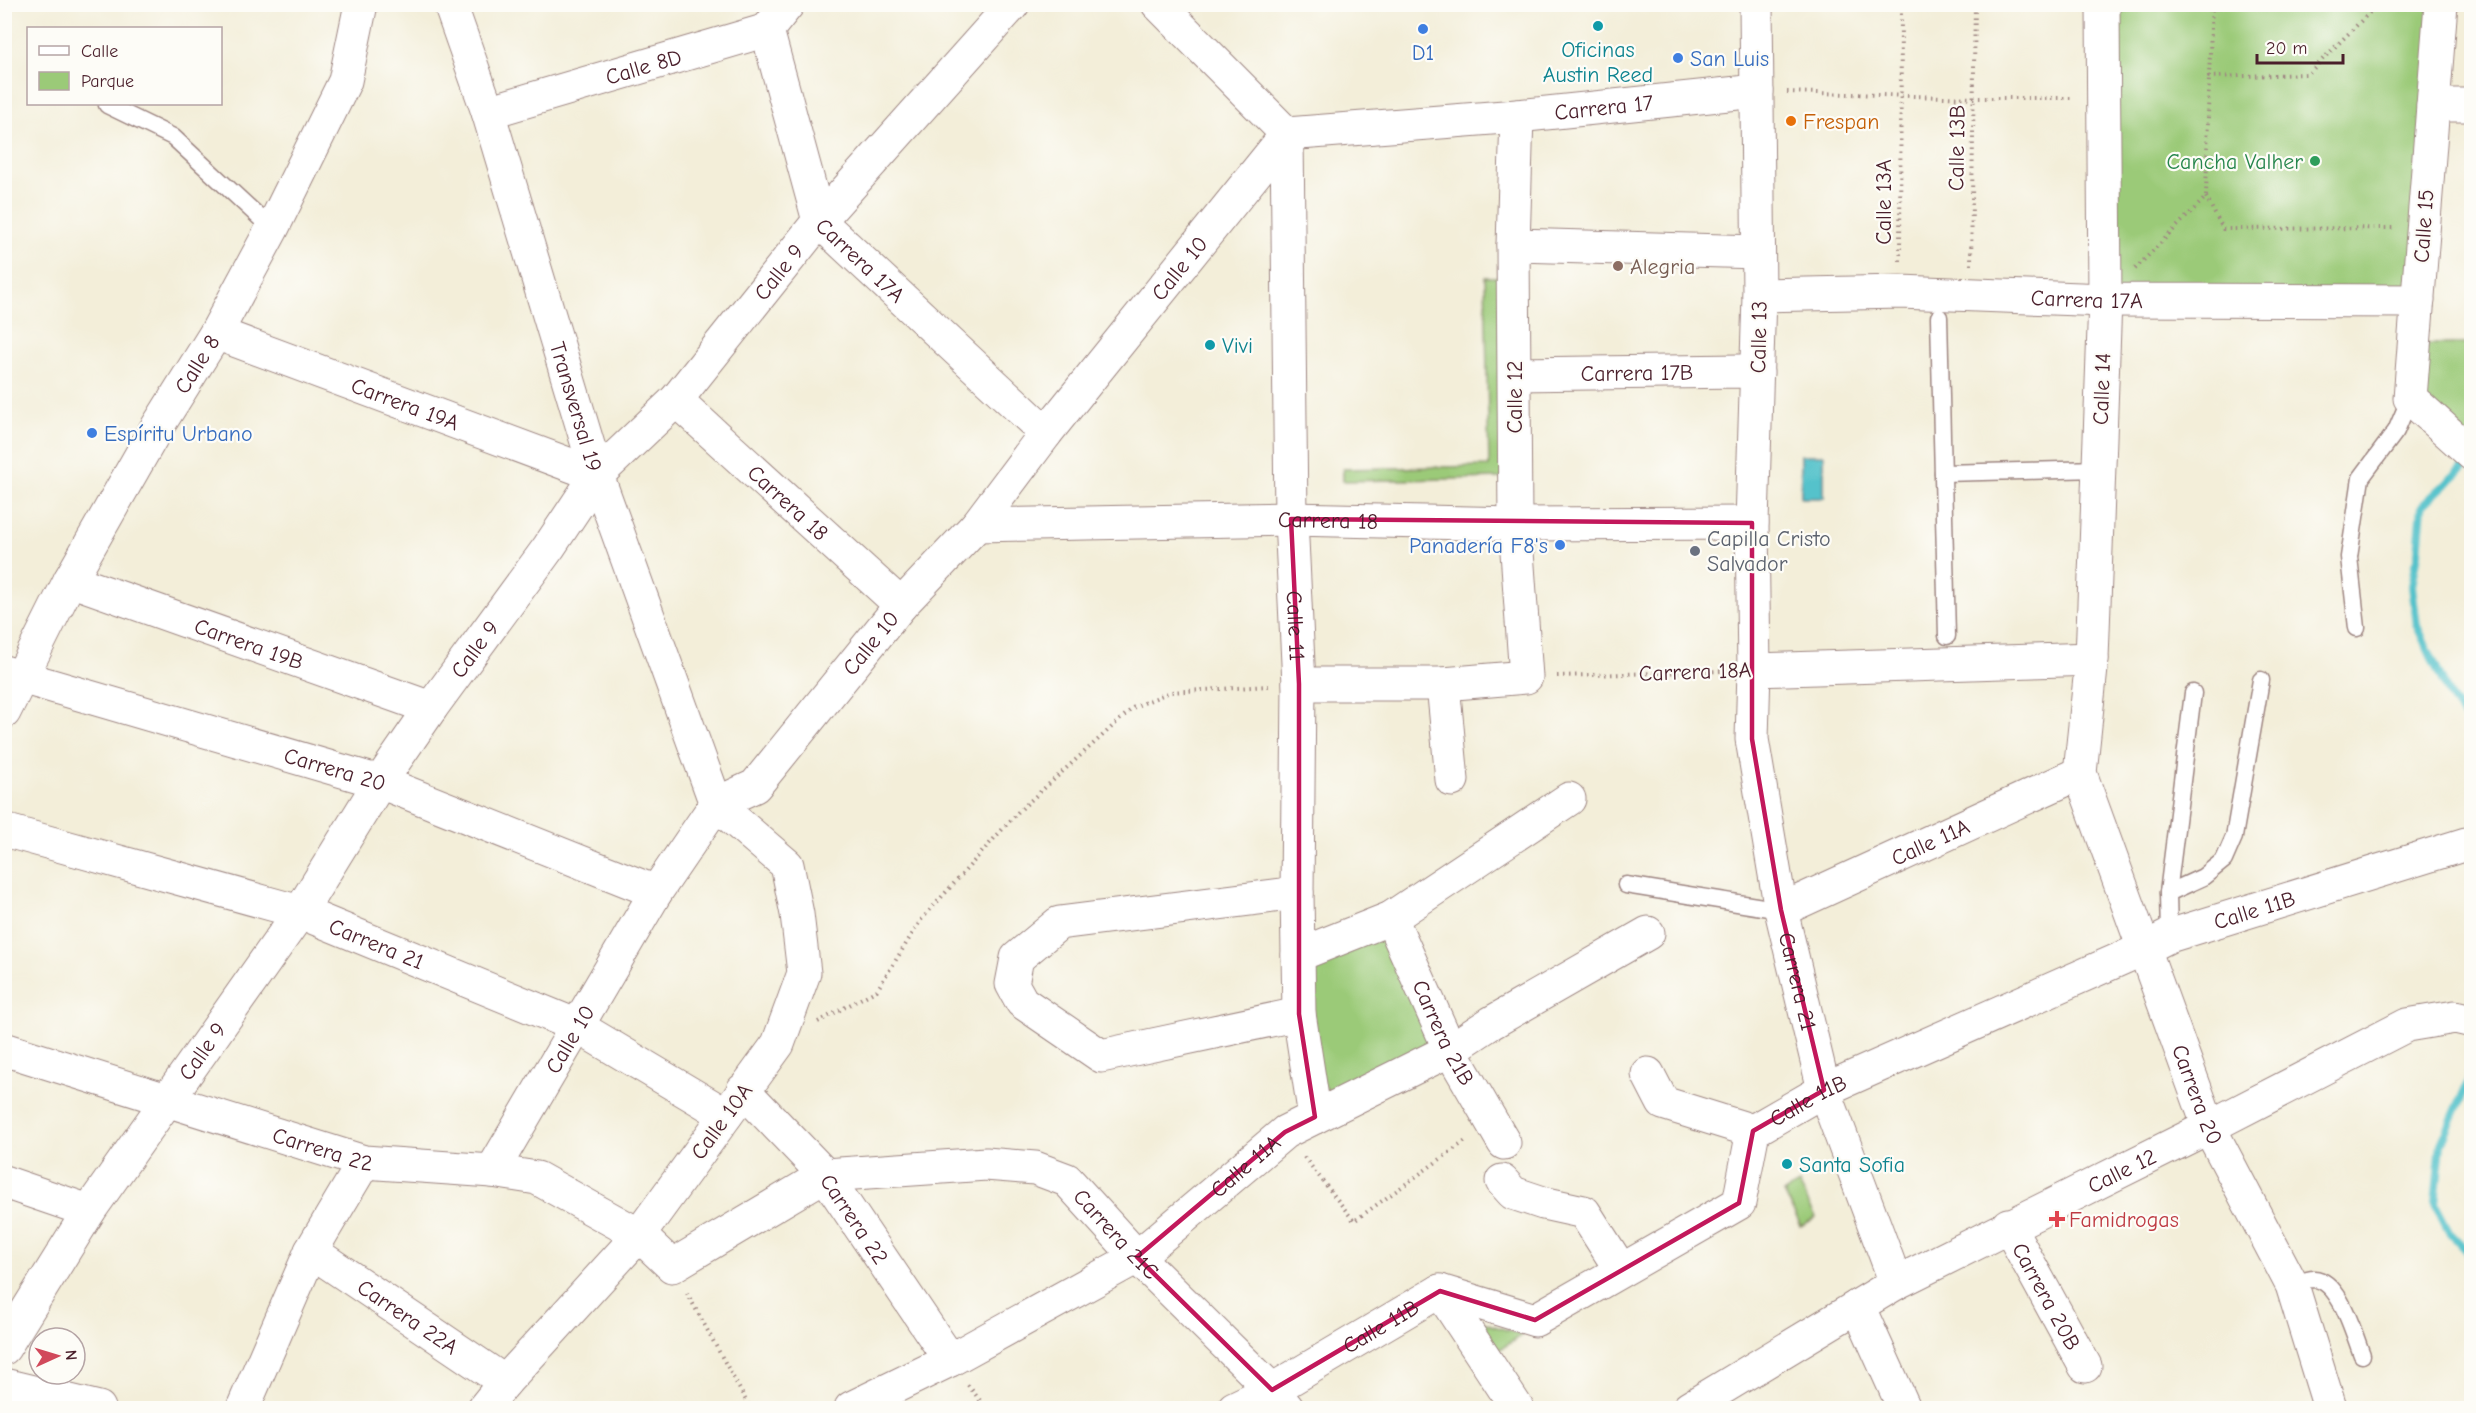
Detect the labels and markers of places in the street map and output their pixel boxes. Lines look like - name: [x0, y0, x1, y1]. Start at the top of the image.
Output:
- marker: Oficinas Austin Reed: [1591, 19, 1605, 33]
- marker: D1: [1416, 22, 1430, 36]
- place label: Oficinas Austin Reed: [1543, 37, 1653, 88]
- place label: D1: [1412, 40, 1434, 66]
- place label: San Luis: [1690, 46, 1769, 72]
- marker: San Luis: [1671, 51, 1685, 65]
- place label: Frespan: [1803, 109, 1879, 135]
- marker: Frespan: [1784, 114, 1798, 128]
- place label: Cancha Valher: [2167, 149, 2303, 175]
- marker: Cancha Valher: [2308, 154, 2322, 168]
- place label: Alegria: [1630, 254, 1695, 280]
- marker: Alegria: [1611, 259, 1625, 273]
- place label: Vivi: [1222, 333, 1253, 359]
- marker: Vivi: [1203, 338, 1217, 352]
- place label: Espíritu Urbano: [104, 421, 253, 447]
- marker: Espíritu Urbano: [85, 426, 99, 440]
- place label: Capilla Cristo Salvador: [1707, 526, 1831, 577]
- place label: Panadería F8's: [1409, 533, 1548, 559]
- marker: Panadería F8's: [1553, 538, 1567, 552]
- marker: Capilla Cristo Salvador: [1688, 544, 1702, 558]
- place label: Santa Sofia: [1799, 1152, 1905, 1178]
- marker: Santa Sofia: [1780, 1157, 1794, 1171]
- place label: Famidrogas: [2069, 1207, 2179, 1233]
- marker: Famidrogas: [2050, 1212, 2064, 1226]

